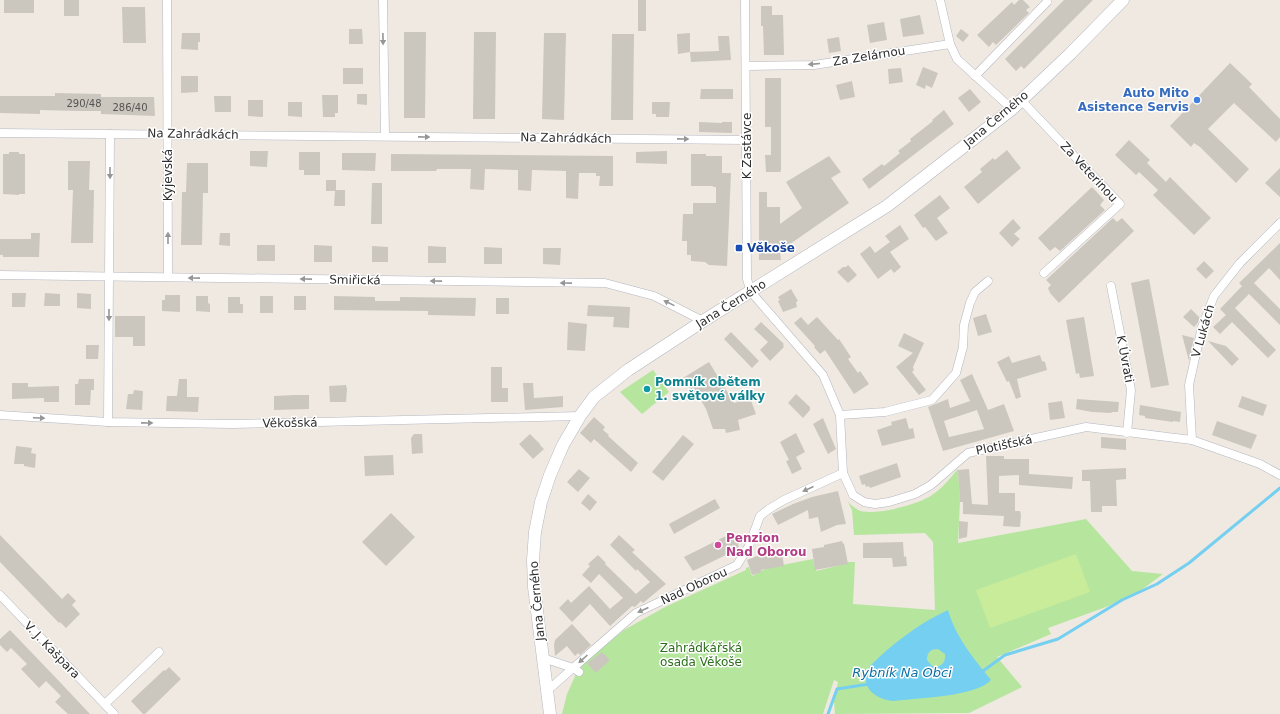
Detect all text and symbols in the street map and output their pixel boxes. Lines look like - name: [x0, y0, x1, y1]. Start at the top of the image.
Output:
- one-way arrow: [380, 33, 387, 45]
- street label: Za Zelárnou: [832, 43, 906, 69]
- one-way arrow: [808, 61, 820, 67]
- place label: Auto Mito Asistence Servis: [1078, 86, 1189, 114]
- street label: Jana Černého: [959, 87, 1031, 151]
- marker: Auto Mito Asistence Servis: [1192, 95, 1202, 105]
- house number: 290/48: [66, 98, 102, 109]
- house number: 286/40: [112, 102, 148, 113]
- street label: K Zastávce: [740, 113, 754, 179]
- street label: Na Zahrádkách: [147, 126, 239, 142]
- street label: Na Zahrádkách: [520, 130, 612, 146]
- one-way arrow: [418, 134, 431, 140]
- one-way arrow: [677, 136, 690, 142]
- street label: Za Veterinou: [1058, 139, 1120, 205]
- street label: Kyjevská: [161, 149, 175, 201]
- one-way arrow: [107, 167, 113, 180]
- one-way arrow: [165, 231, 171, 244]
- place label: Věkoše: [747, 241, 795, 255]
- marker: Věkoše: [734, 243, 744, 253]
- street label: Smiřická: [329, 273, 381, 287]
- one-way arrow: [187, 275, 200, 281]
- one-way arrow: [299, 276, 312, 282]
- street label: Jana Černého: [692, 276, 769, 332]
- one-way arrow: [429, 278, 442, 284]
- one-way arrow: [559, 280, 572, 286]
- one-way arrow: [663, 300, 674, 306]
- street label: V Lukách: [1189, 303, 1217, 359]
- one-way arrow: [106, 309, 112, 322]
- street label: K Úvrati: [1114, 334, 1137, 384]
- place label: Pomník obětem 1. světové války: [655, 375, 765, 403]
- marker: Pomník obětem 1. světové války: [642, 384, 652, 394]
- one-way arrow: [33, 415, 45, 422]
- street label: Věkošská: [262, 416, 318, 430]
- one-way arrow: [141, 420, 154, 426]
- street label: Plotišťská: [975, 432, 1033, 458]
- one-way arrow: [801, 487, 813, 493]
- place label: Penzion Nad Oborou: [726, 531, 807, 559]
- marker: Penzion Nad Oborou: [713, 540, 723, 550]
- street label: Jana Černého: [526, 560, 548, 643]
- street label: Nad Oborou: [659, 564, 729, 608]
- one-way arrow: [637, 607, 648, 613]
- street label: V. J. Kašpara: [21, 619, 83, 681]
- park label: Zahrádkářská osada Věkoše: [660, 641, 742, 669]
- one-way arrow: [578, 654, 589, 663]
- water label: Rybník Na Obci: [852, 665, 952, 680]

